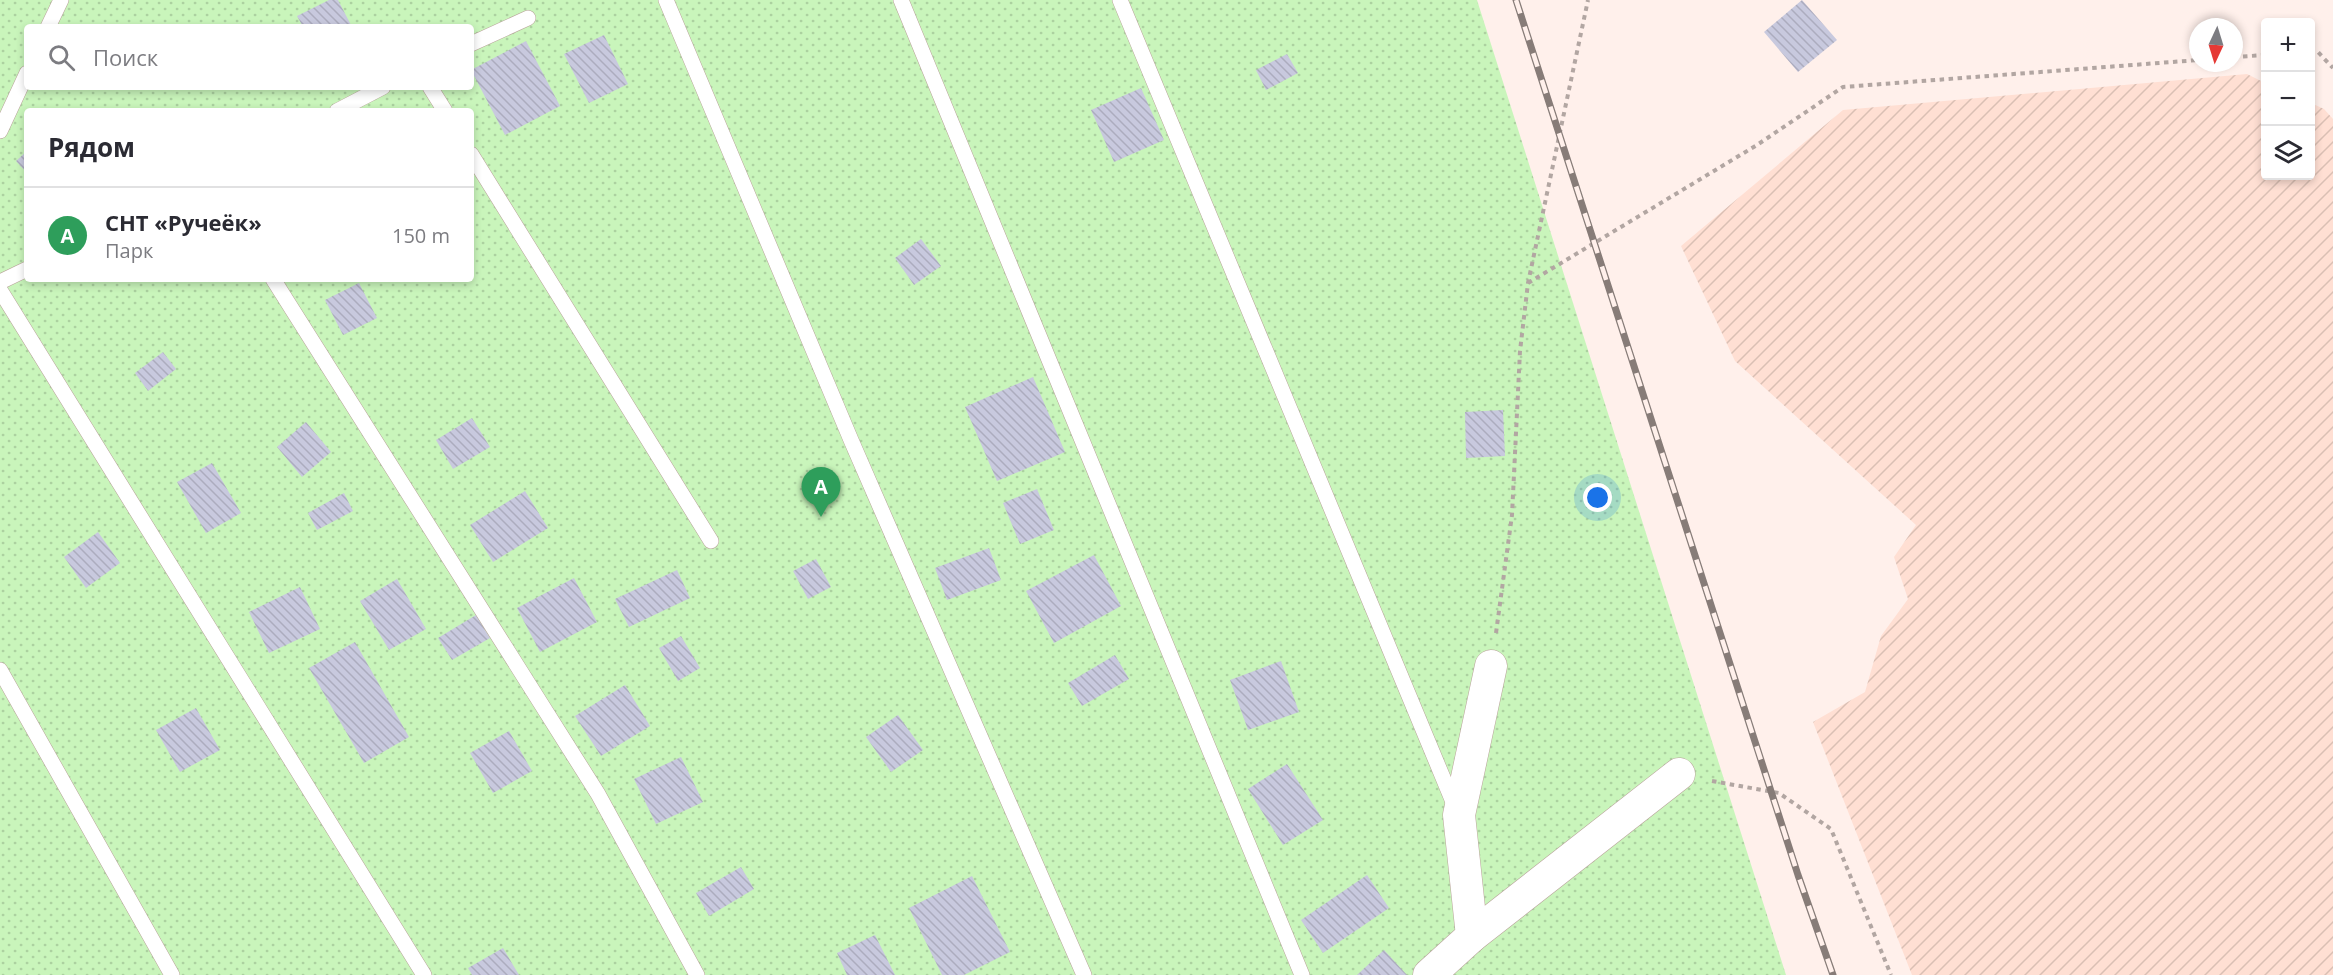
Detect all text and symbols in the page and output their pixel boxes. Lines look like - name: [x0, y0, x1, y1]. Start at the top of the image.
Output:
- north arrow: [2189, 18, 2243, 72]
- map controls: [2261, 18, 2315, 180]
- button: +: [2261, 18, 2315, 72]
- search box: [24, 24, 474, 90]
- icon: search: [45, 41, 78, 74]
- text: Поиск: [93, 42, 158, 72]
- button: −: [2261, 72, 2315, 126]
- button: layers: [2261, 126, 2315, 180]
- text: Рядом: [48, 129, 135, 165]
- text: СНТ «Ручеёк»: [105, 207, 262, 237]
- text: A: [61, 222, 74, 249]
- text: 150 m: [392, 222, 450, 249]
- text: Парк: [105, 237, 153, 264]
- pin: A: [802, 468, 840, 517]
- your location: [1583, 483, 1612, 512]

